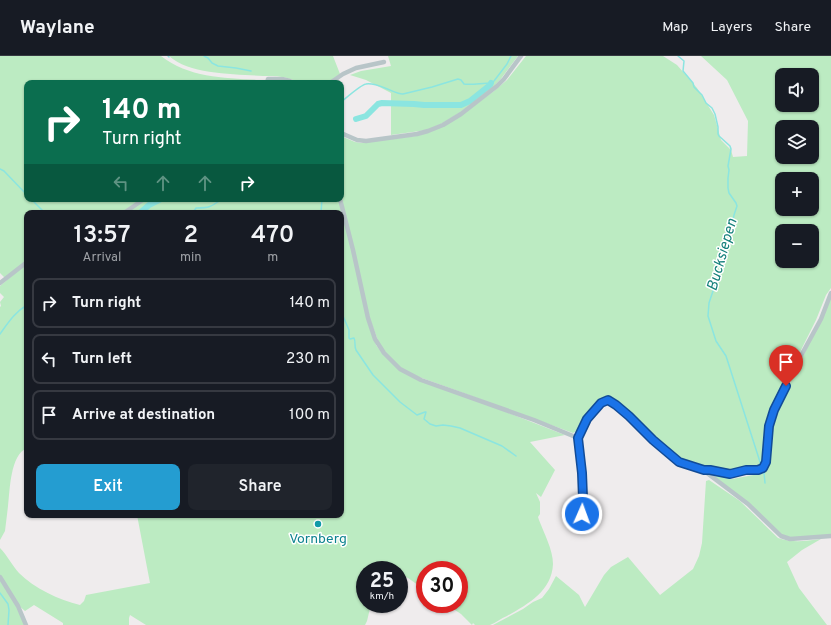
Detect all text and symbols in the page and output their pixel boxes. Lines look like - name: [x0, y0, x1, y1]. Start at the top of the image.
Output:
- text: Waylane: [20, 16, 95, 40]
- text: Map: [662, 19, 688, 36]
- text: Layers: [710, 19, 752, 36]
- text: Share: [774, 19, 811, 36]
- map controls: [775, 68, 819, 268]
- button: sound: [775, 68, 819, 112]
- text: 140 m: [102, 93, 181, 129]
- icon: right: [36, 96, 88, 148]
- button: layers: [775, 120, 819, 164]
- text: Turn right: [102, 128, 182, 151]
- icon: left: [110, 172, 132, 194]
- icon: ahead: [152, 172, 174, 194]
- icon: ahead: [194, 172, 216, 194]
- icon: right: [236, 172, 258, 194]
- button: +: [775, 172, 819, 216]
- water label: Bucksiepen: [704, 217, 742, 293]
- text: 13:57: [74, 221, 130, 251]
- text: 2: [183, 221, 198, 251]
- text: 470: [251, 221, 294, 251]
- button: −: [775, 224, 819, 268]
- text: Arrival: [83, 250, 121, 266]
- text: min: [180, 250, 202, 266]
- text: m: [267, 250, 278, 266]
- icon: right: [38, 292, 60, 314]
- text: Turn right: [72, 294, 141, 313]
- text: 140 m: [290, 294, 330, 313]
- pin: [769, 345, 803, 386]
- icon: left: [38, 348, 60, 370]
- text: Turn left: [72, 350, 132, 369]
- text: 230 m: [286, 350, 330, 369]
- icon: arrive: [775, 351, 797, 373]
- icon: arrive: [38, 404, 60, 426]
- text: Arrive at destination: [72, 406, 215, 425]
- text: 100 m: [289, 406, 330, 425]
- button: Exit: [36, 464, 180, 510]
- button: Share: [188, 464, 332, 510]
- position arrow: [561, 493, 603, 535]
- marker: Vornberg: [313, 519, 323, 529]
- place label: Vornberg: [289, 531, 347, 548]
- speed limit sign: 30: [416, 561, 468, 613]
- text: 25: [370, 569, 394, 595]
- text: km/h: [370, 590, 394, 603]

